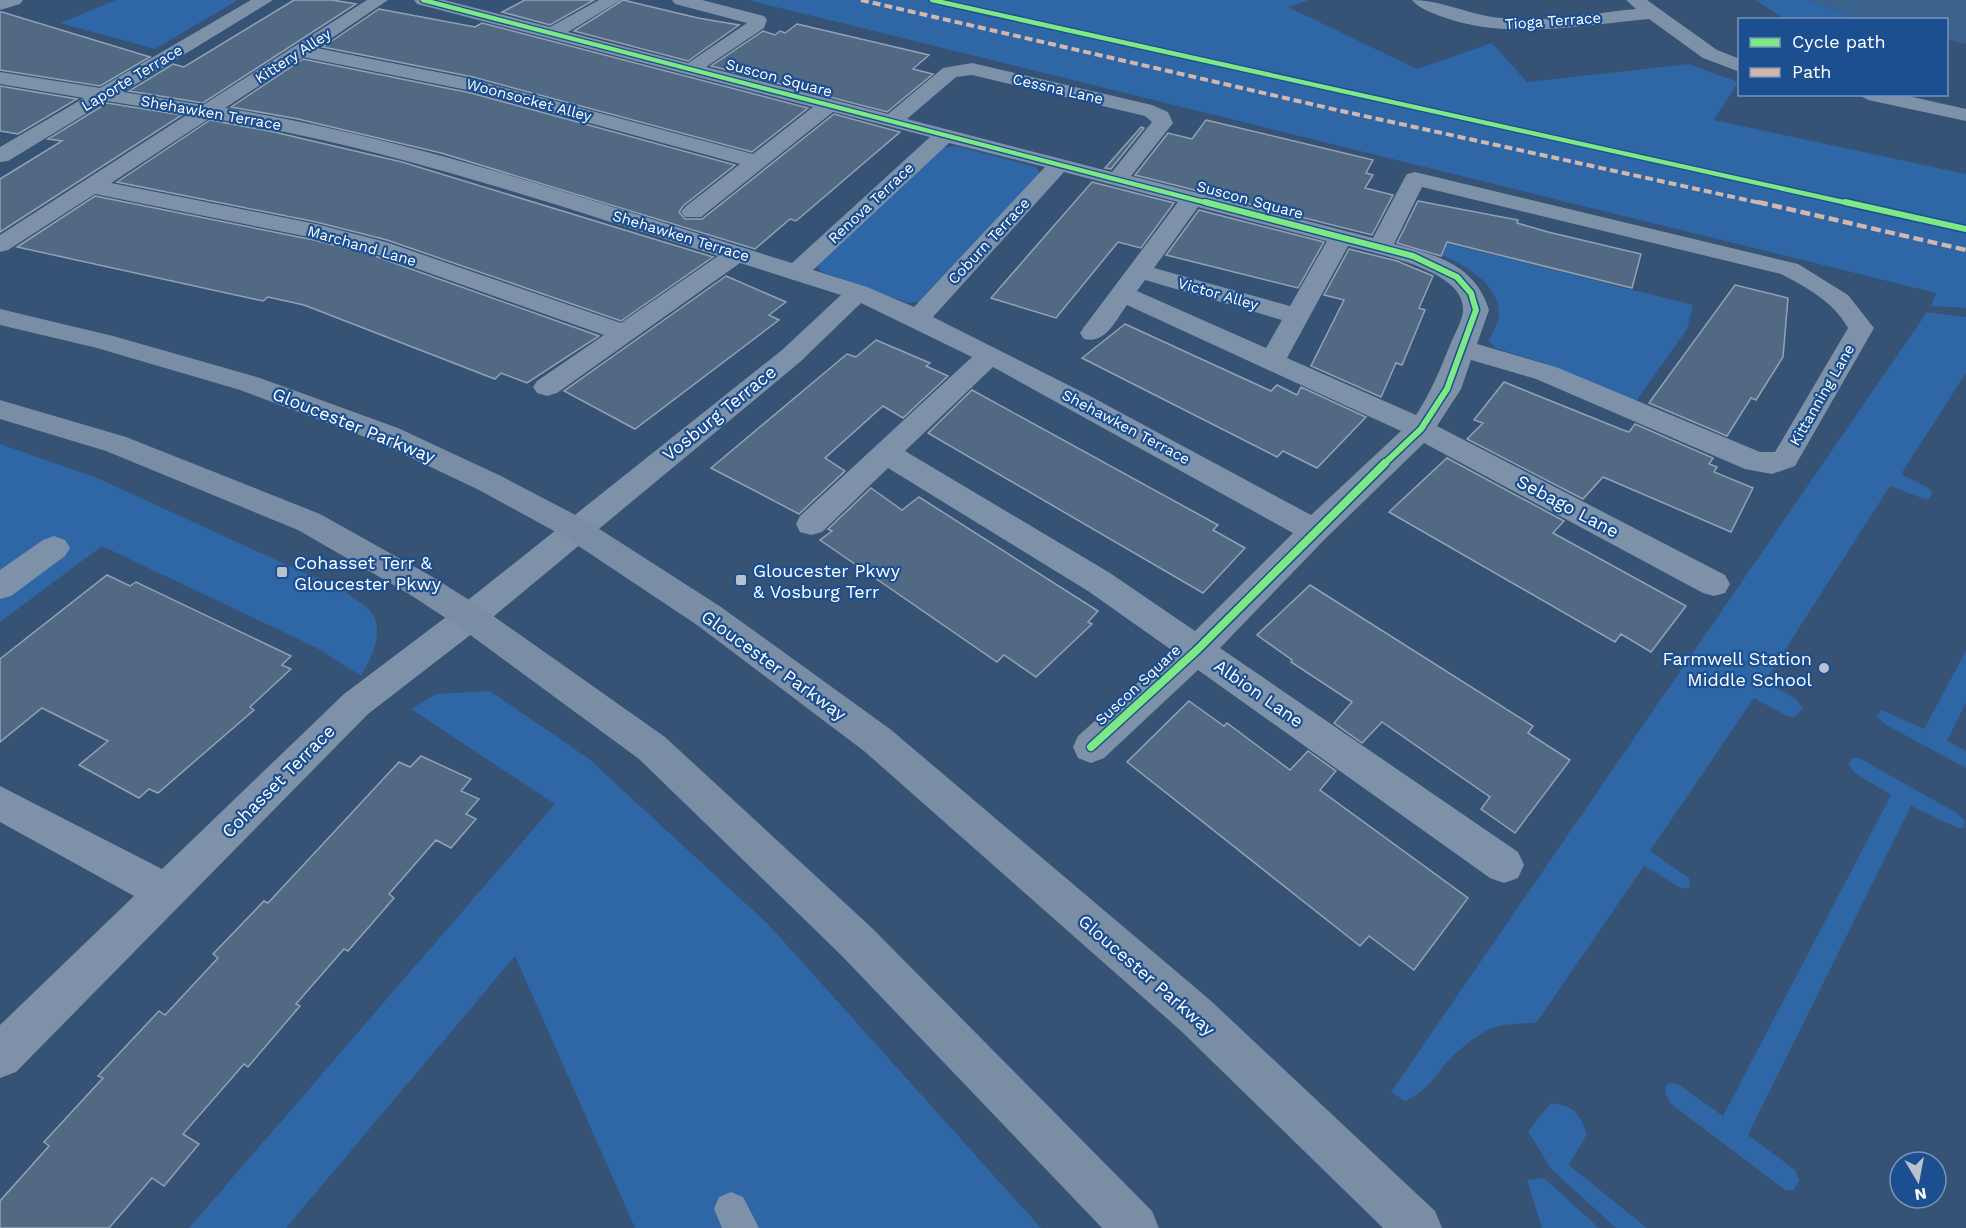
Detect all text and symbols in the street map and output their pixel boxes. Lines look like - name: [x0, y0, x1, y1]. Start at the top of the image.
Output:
- street label: Tioga Terrace: [1504, 9, 1602, 33]
- legend: [1738, 18, 1948, 96]
- street label: Kittery Alley: [252, 25, 335, 87]
- text: Cycle path: [1792, 31, 1886, 52]
- street label: Laporte Terrace: [78, 41, 186, 115]
- street label: Suscon Square: [724, 55, 834, 101]
- text: Path: [1792, 61, 1832, 82]
- street label: Cessna Lane: [1011, 70, 1105, 108]
- street label: Woonsocket Alley: [464, 75, 594, 125]
- street label: Shehawken Terrace: [139, 92, 283, 134]
- street label: Renova Terrace: [824, 159, 918, 247]
- street label: Suscon Square: [1195, 177, 1305, 223]
- street label: Coburn Terrace: [944, 194, 1034, 288]
- street label: Shehawken Terrace: [610, 207, 752, 265]
- street label: Marchand Lane: [305, 222, 419, 270]
- street label: Victor Alley: [1176, 274, 1261, 314]
- street label: Kittanning Lane: [1786, 341, 1858, 449]
- street label: Vosburg Terrace: [658, 361, 780, 465]
- street label: Gloucester Parkway: [269, 383, 439, 468]
- street label: Shehawken Terrace: [1059, 386, 1193, 468]
- street label: Sebago Lane: [1513, 470, 1623, 542]
- place label: Cohasset Terr & Gloucester Pkwy: [294, 552, 442, 594]
- place label: Gloucester Pkwy & Vosburg Terr: [753, 560, 901, 602]
- marker: Cohasset Terr & Gloucester Pkwy: [275, 565, 289, 579]
- marker: Gloucester Pkwy & Vosburg Terr: [734, 573, 748, 587]
- street label: Gloucester Parkway: [697, 605, 851, 725]
- street label: Suscon Square: [1092, 641, 1184, 729]
- place label: Farmwell Station Middle School: [1663, 648, 1812, 690]
- street label: Albion Lane: [1210, 655, 1308, 731]
- marker: Farmwell Station Middle School: [1817, 661, 1831, 675]
- street label: Cohasset Terrace: [217, 720, 339, 842]
- street label: Gloucester Parkway: [1074, 910, 1220, 1040]
- north arrow: [1888, 1150, 1948, 1210]
- text: N: [1913, 1184, 1928, 1205]

